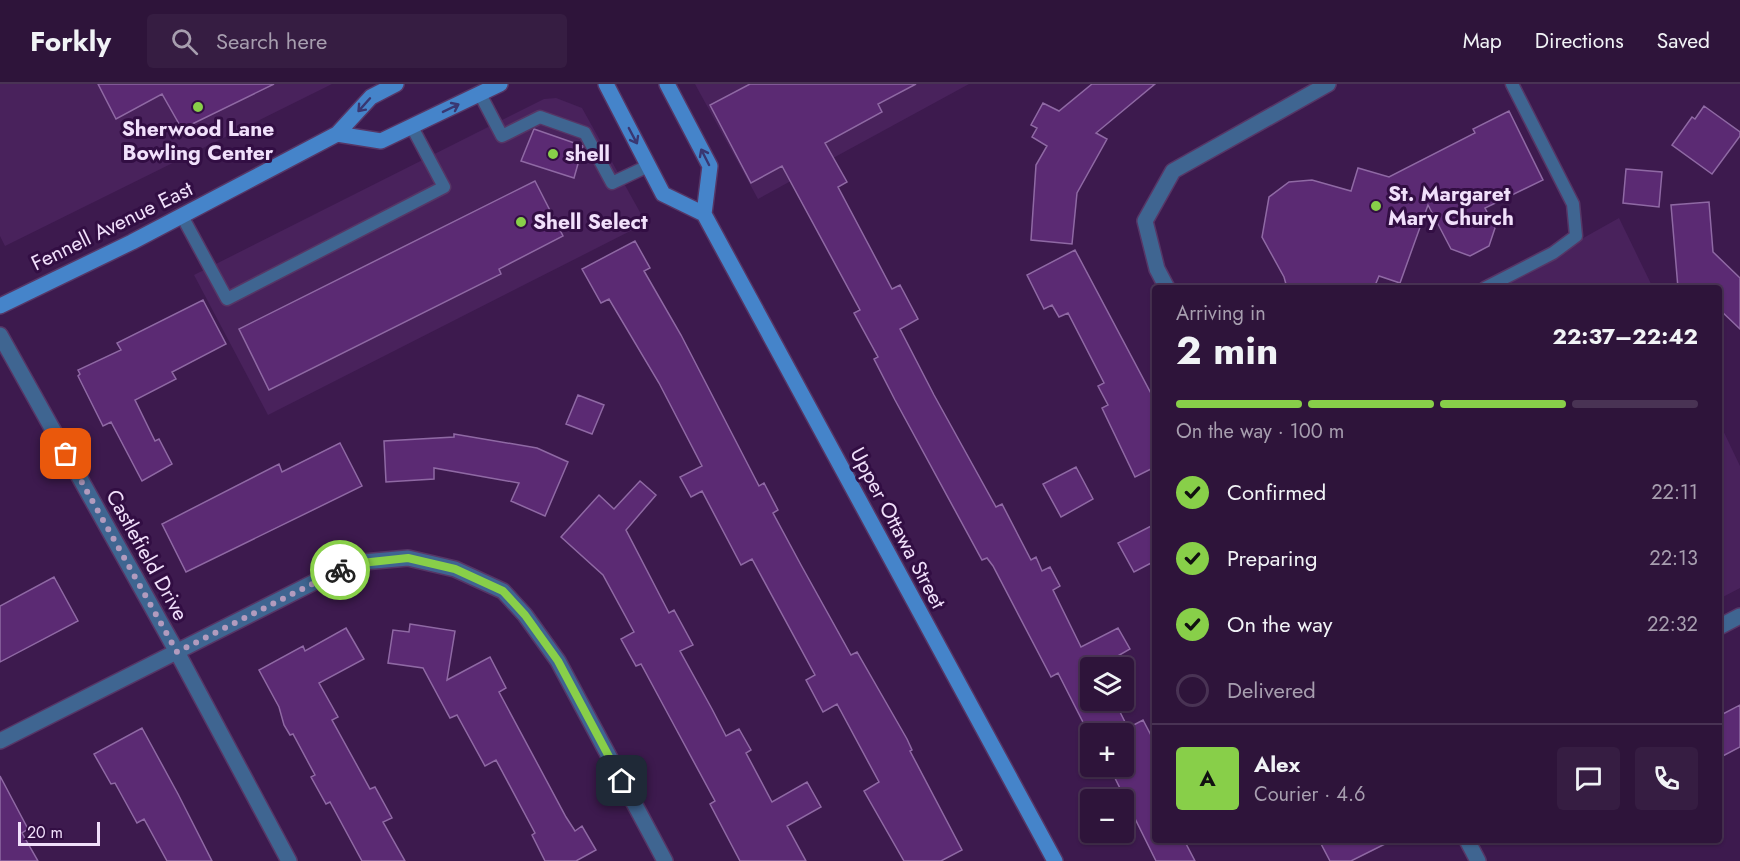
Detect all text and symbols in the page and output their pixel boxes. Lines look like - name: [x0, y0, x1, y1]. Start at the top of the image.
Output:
- search box: [147, 14, 567, 68]
- text: Forkly: [30, 21, 111, 62]
- icon: search: [168, 25, 201, 58]
- text: Search here: [216, 25, 327, 57]
- text: Map: [1463, 26, 1502, 56]
- text: Directions: [1535, 26, 1624, 56]
- text: Saved: [1657, 26, 1710, 56]
- one-way arrow: [357, 97, 371, 112]
- marker: Sherwood Lane Bowling Center: [191, 100, 205, 114]
- one-way arrow: [441, 101, 459, 113]
- place label: Sherwood Lane Bowling Center: [122, 114, 274, 168]
- one-way arrow: [627, 127, 639, 145]
- place label: shell: [565, 139, 610, 169]
- marker: shell: [546, 147, 560, 161]
- one-way arrow: [699, 149, 711, 166]
- street label: Fennell Avenue East: [26, 174, 198, 278]
- place label: St. Margaret Mary Church: [1388, 179, 1514, 233]
- marker: St. Margaret Mary Church: [1369, 199, 1383, 213]
- place label: Shell Select: [533, 207, 648, 237]
- marker: Shell Select: [514, 215, 528, 229]
- text: Arriving in: [1176, 299, 1266, 328]
- text: 22:37–22:42: [1552, 320, 1698, 352]
- text: 2 min: [1176, 322, 1278, 379]
- text: On the way · 100 m: [1176, 417, 1344, 446]
- pin: [40, 428, 91, 479]
- icon: bag: [49, 437, 82, 470]
- street label: Upper Ottawa Street: [843, 442, 953, 614]
- icon: check: [1176, 476, 1209, 509]
- text: Confirmed: [1227, 476, 1326, 508]
- text: 22:11: [1651, 478, 1698, 507]
- street label: Castlefield Drive: [99, 484, 196, 626]
- courier: [310, 540, 370, 600]
- icon: check: [1176, 542, 1209, 575]
- text: Preparing: [1227, 542, 1318, 574]
- text: 22:13: [1649, 544, 1698, 573]
- icon: bike: [324, 554, 357, 587]
- icon: check: [1176, 608, 1209, 641]
- text: On the way: [1227, 608, 1332, 640]
- text: 22:32: [1647, 610, 1698, 639]
- map controls: [1080, 657, 1134, 843]
- button: layers: [1080, 657, 1134, 711]
- text: Delivered: [1227, 674, 1316, 706]
- button: +: [1080, 723, 1134, 777]
- button: chat: [1557, 747, 1620, 810]
- button: phone: [1635, 747, 1698, 810]
- text: Alex: [1254, 748, 1300, 780]
- pin: [596, 755, 647, 806]
- text: A: [1199, 762, 1216, 794]
- icon: home: [605, 764, 638, 797]
- text: Courier · 4.6: [1254, 780, 1366, 809]
- button: −: [1080, 789, 1134, 843]
- scale bar: [18, 819, 100, 846]
- text: 20 m: [27, 821, 63, 844]

